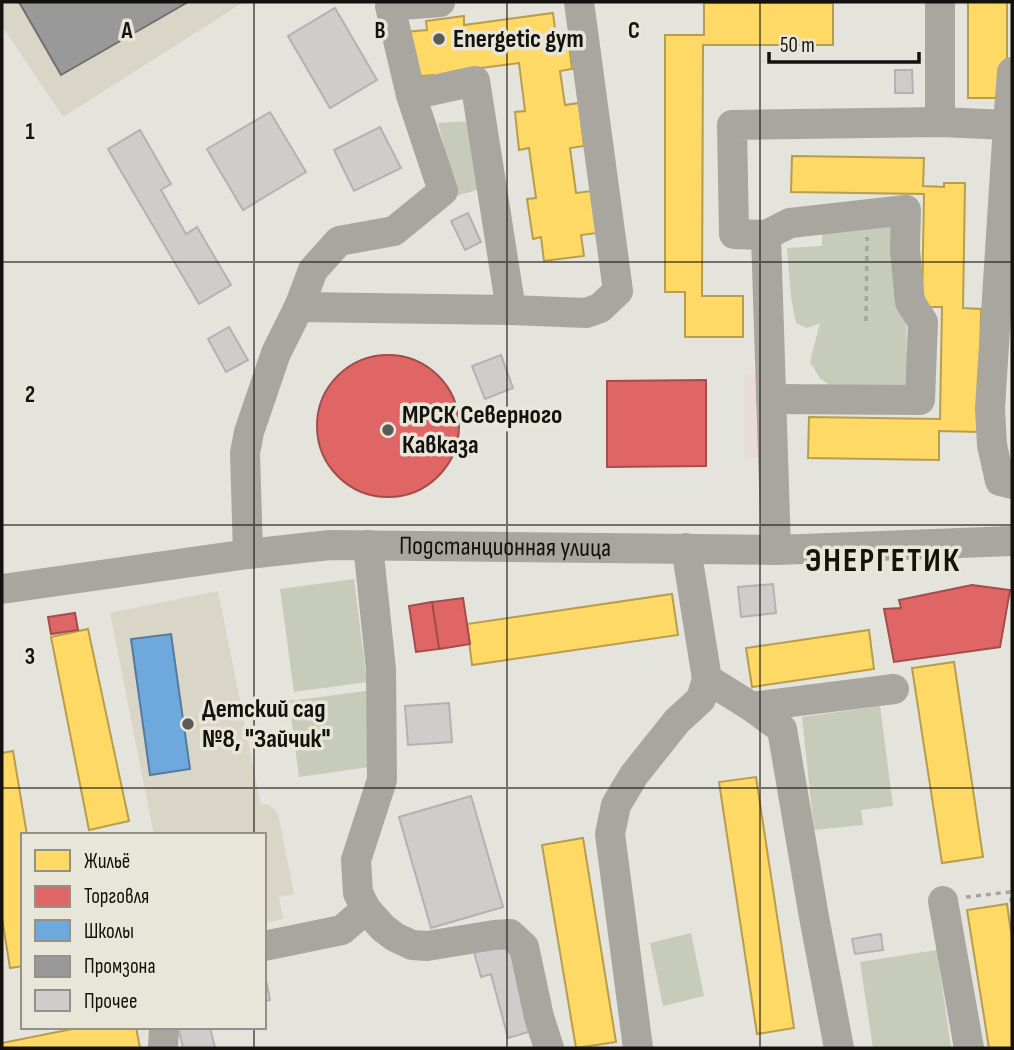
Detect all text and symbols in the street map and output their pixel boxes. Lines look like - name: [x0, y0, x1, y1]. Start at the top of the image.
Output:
- text: A: [121, 17, 134, 45]
- text: B: [375, 17, 386, 45]
- text: C: [628, 17, 640, 45]
- scale bar: [769, 21, 920, 65]
- place label: Energetic gym: [453, 24, 584, 55]
- marker: Energetic gym: [431, 31, 447, 47]
- text: 50 m: [780, 33, 815, 58]
- text: 1: [25, 118, 35, 146]
- text: 2: [25, 381, 35, 409]
- place label: МРСК Северного Кавказа: [402, 400, 562, 461]
- marker: МРСК Северного Кавказа: [380, 422, 396, 438]
- street label: Подстанционная улица: [399, 530, 611, 564]
- district label: ЭНЕРГЕТИК: [805, 541, 961, 581]
- text: 3: [25, 643, 35, 671]
- place label: Детский сад №8, "Зайчик": [202, 694, 330, 755]
- marker: Детский сад №8, "Зайчик": [180, 716, 196, 732]
- legend: [21, 833, 266, 1029]
- text: Жильё: [84, 849, 130, 874]
- text: Торговля: [84, 884, 149, 909]
- text: Школы: [84, 919, 134, 944]
- text: Промзона: [84, 954, 155, 979]
- text: Прочее: [84, 989, 137, 1014]

